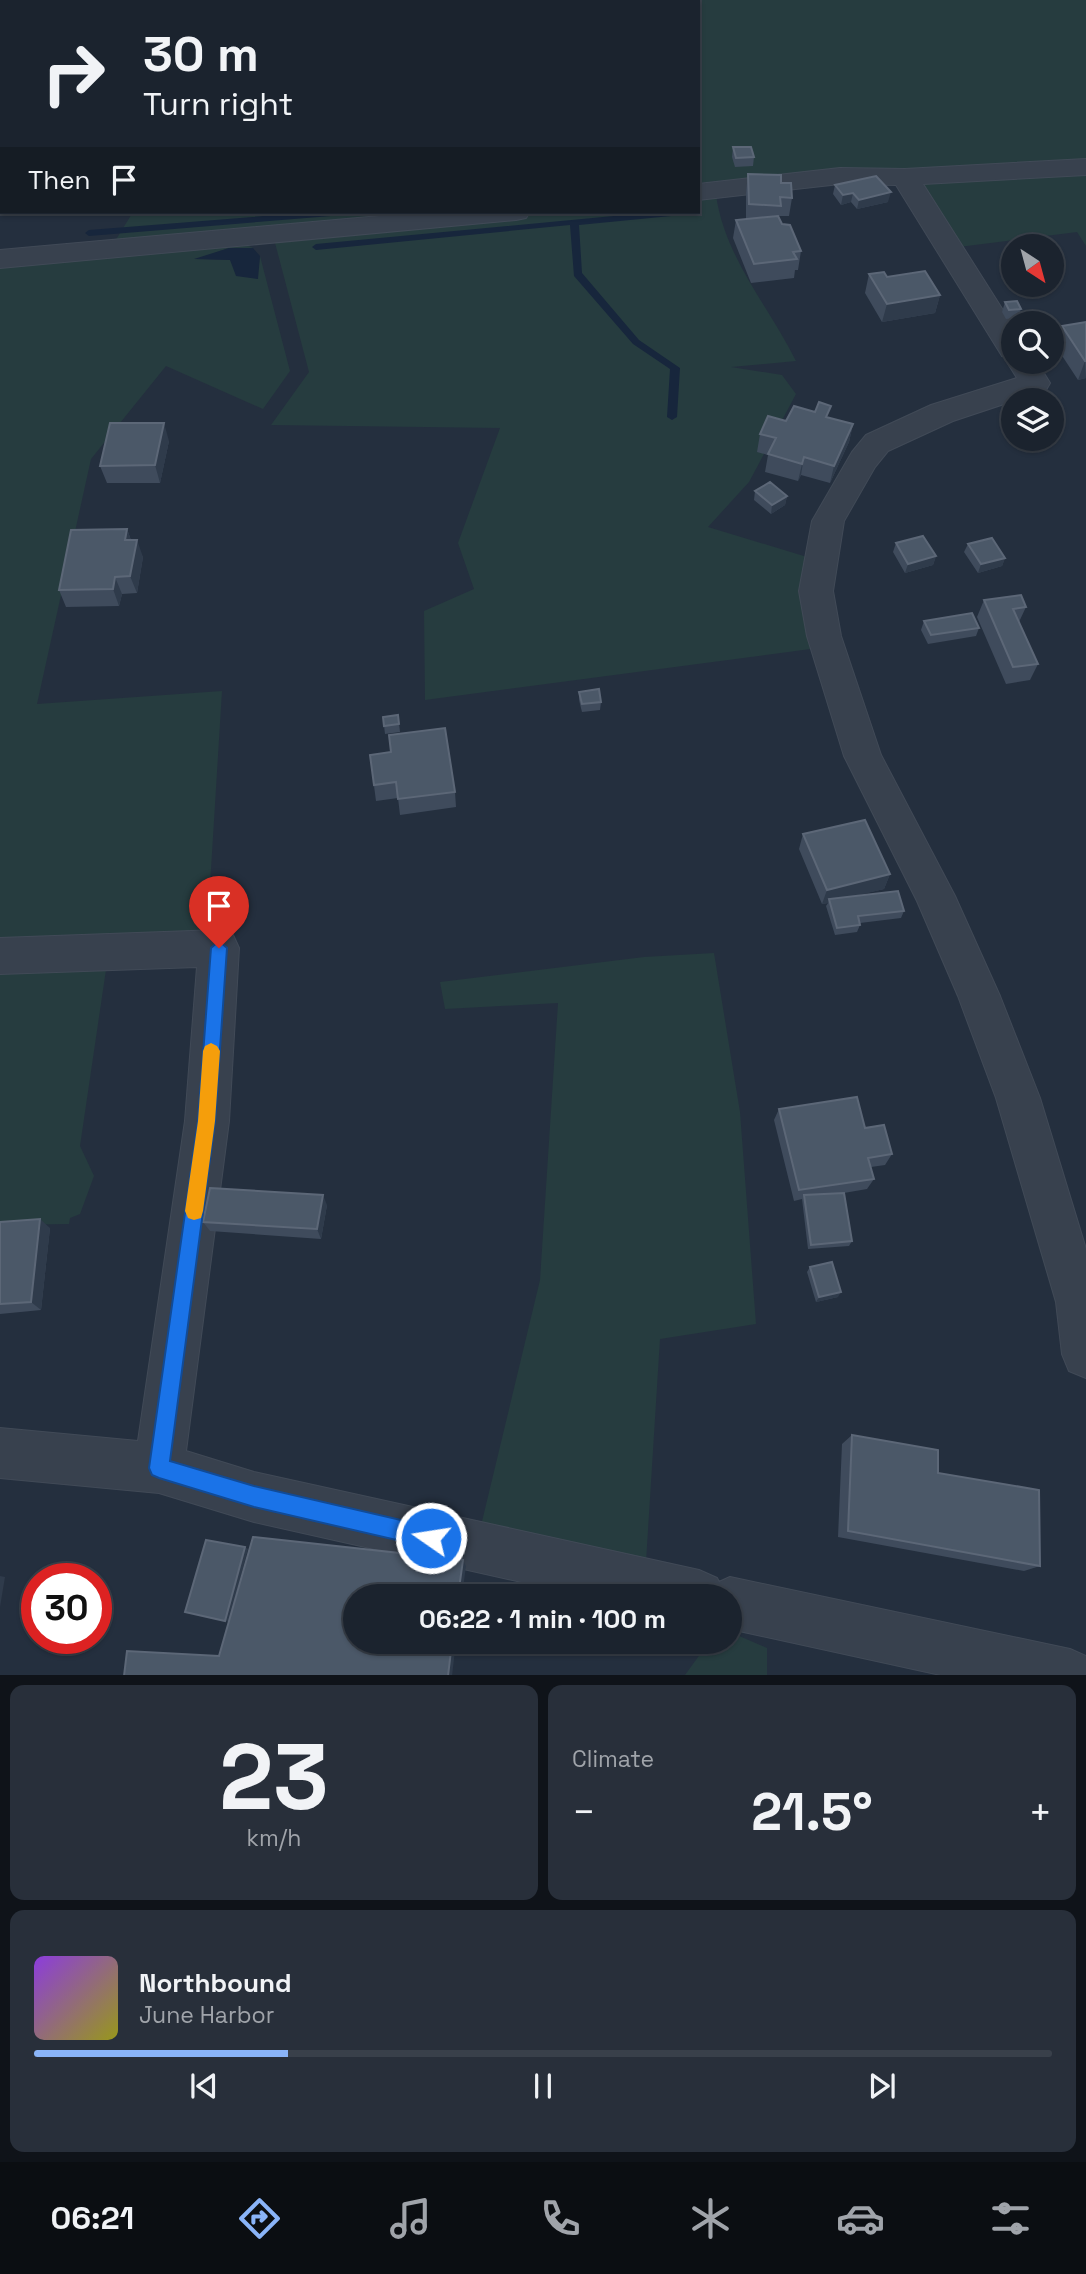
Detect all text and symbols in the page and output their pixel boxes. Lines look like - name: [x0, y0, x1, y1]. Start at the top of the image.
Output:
- text: 30 m: [143, 23, 259, 85]
- icon: right: [28, 28, 119, 119]
- text: Turn right: [143, 84, 293, 124]
- icon: arrive: [105, 161, 143, 199]
- text: Then: [28, 163, 91, 197]
- north arrow: [1001, 234, 1064, 298]
- map controls: [1001, 234, 1064, 451]
- button: search: [1001, 311, 1064, 374]
- button: layers: [1001, 388, 1064, 451]
- pin: [189, 876, 249, 948]
- icon: arrive: [200, 887, 238, 925]
- position arrow: [394, 1501, 468, 1575]
- speed limit sign: 30: [21, 1563, 112, 1654]
- text: 06:22 · 1 min · 100 m: [419, 1602, 666, 1636]
- text: 23: [219, 1719, 329, 1836]
- text: Climate: [572, 1744, 654, 1774]
- text: 21.5°: [751, 1779, 873, 1845]
- text: −: [572, 1788, 596, 1836]
- text: +: [1028, 1788, 1052, 1836]
- text: km/h: [247, 1823, 301, 1853]
- text: Northbound: [139, 1966, 292, 2000]
- text: June Harbor: [139, 2000, 274, 2030]
- icon: previous: [185, 2067, 223, 2105]
- icon: pause: [524, 2067, 562, 2105]
- icon: next: [863, 2067, 901, 2105]
- icon: directions: [235, 2194, 284, 2243]
- icon: music: [386, 2194, 435, 2243]
- icon: phone: [536, 2194, 585, 2243]
- icon: climate: [686, 2194, 735, 2243]
- icon: car: [836, 2194, 885, 2243]
- icon: filters: [986, 2194, 1035, 2243]
- text: 06:21: [51, 2198, 134, 2238]

